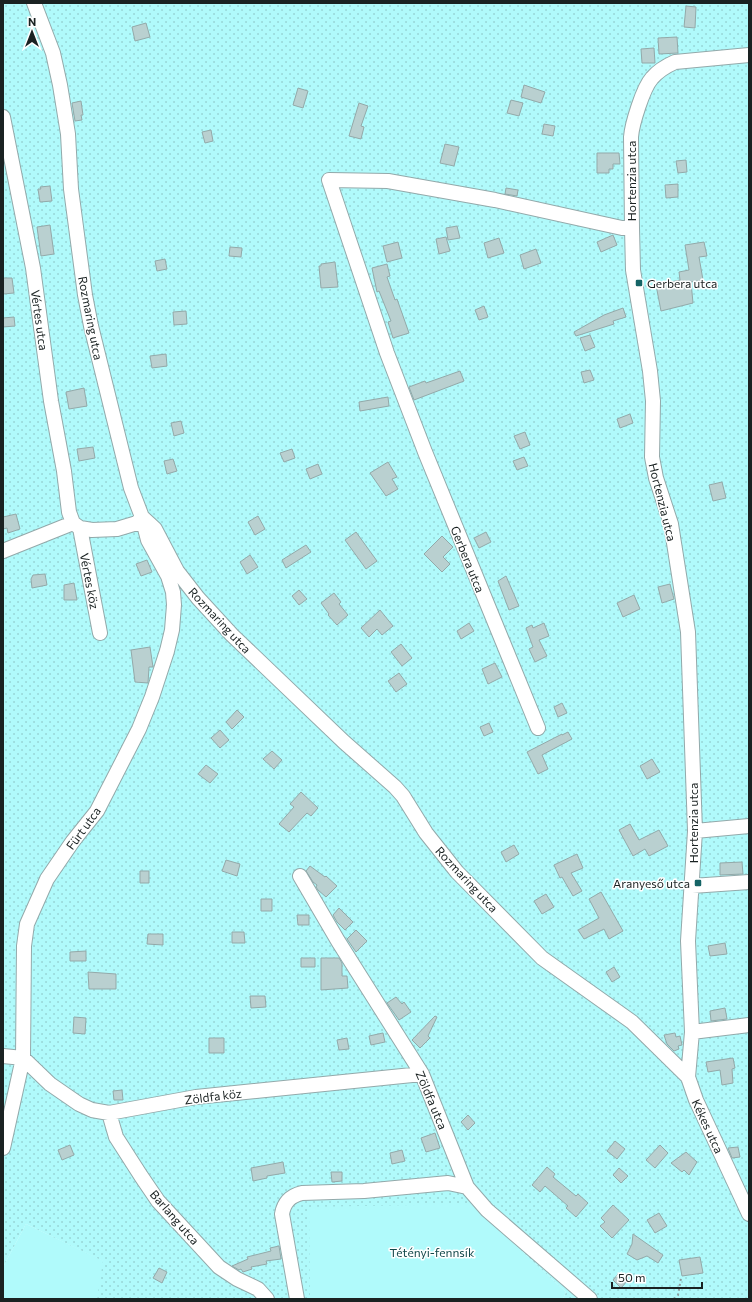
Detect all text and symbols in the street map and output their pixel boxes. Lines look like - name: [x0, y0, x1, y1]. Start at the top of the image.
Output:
- north arrow: [12, 12, 52, 52]
- text: N: [28, 15, 36, 28]
- street label: Hortenzia utca: [624, 141, 638, 221]
- street label: Rozmaring utca: [76, 275, 106, 361]
- place label: Gerbera utca: [647, 276, 717, 290]
- marker: Gerbera utca: [634, 278, 644, 288]
- street label: Vértes utca: [29, 289, 51, 351]
- street label: Hortenzia utca: [646, 461, 680, 543]
- street label: Gerbera utca: [448, 524, 488, 594]
- street label: Vértes köz: [78, 552, 102, 610]
- street label: Rozmaring utca: [186, 584, 254, 656]
- street label: Hortenzia utca: [686, 783, 700, 863]
- street label: Fürt utca: [63, 804, 103, 852]
- street label: Rozmaring utca: [433, 843, 501, 915]
- place label: Aranyeső utca: [613, 876, 690, 890]
- marker: Aranyeső utca: [693, 878, 703, 888]
- street label: Zöldfa utca: [413, 1069, 451, 1131]
- street label: Zöldfa köz: [183, 1086, 243, 1106]
- street label: Kékes utca: [689, 1097, 727, 1155]
- street label: Barlang utca: [148, 1187, 202, 1247]
- park label: Tétényi-fennsík: [390, 1245, 475, 1259]
- scale bar: [612, 1264, 702, 1290]
- text: 50 m: [618, 1270, 646, 1284]

